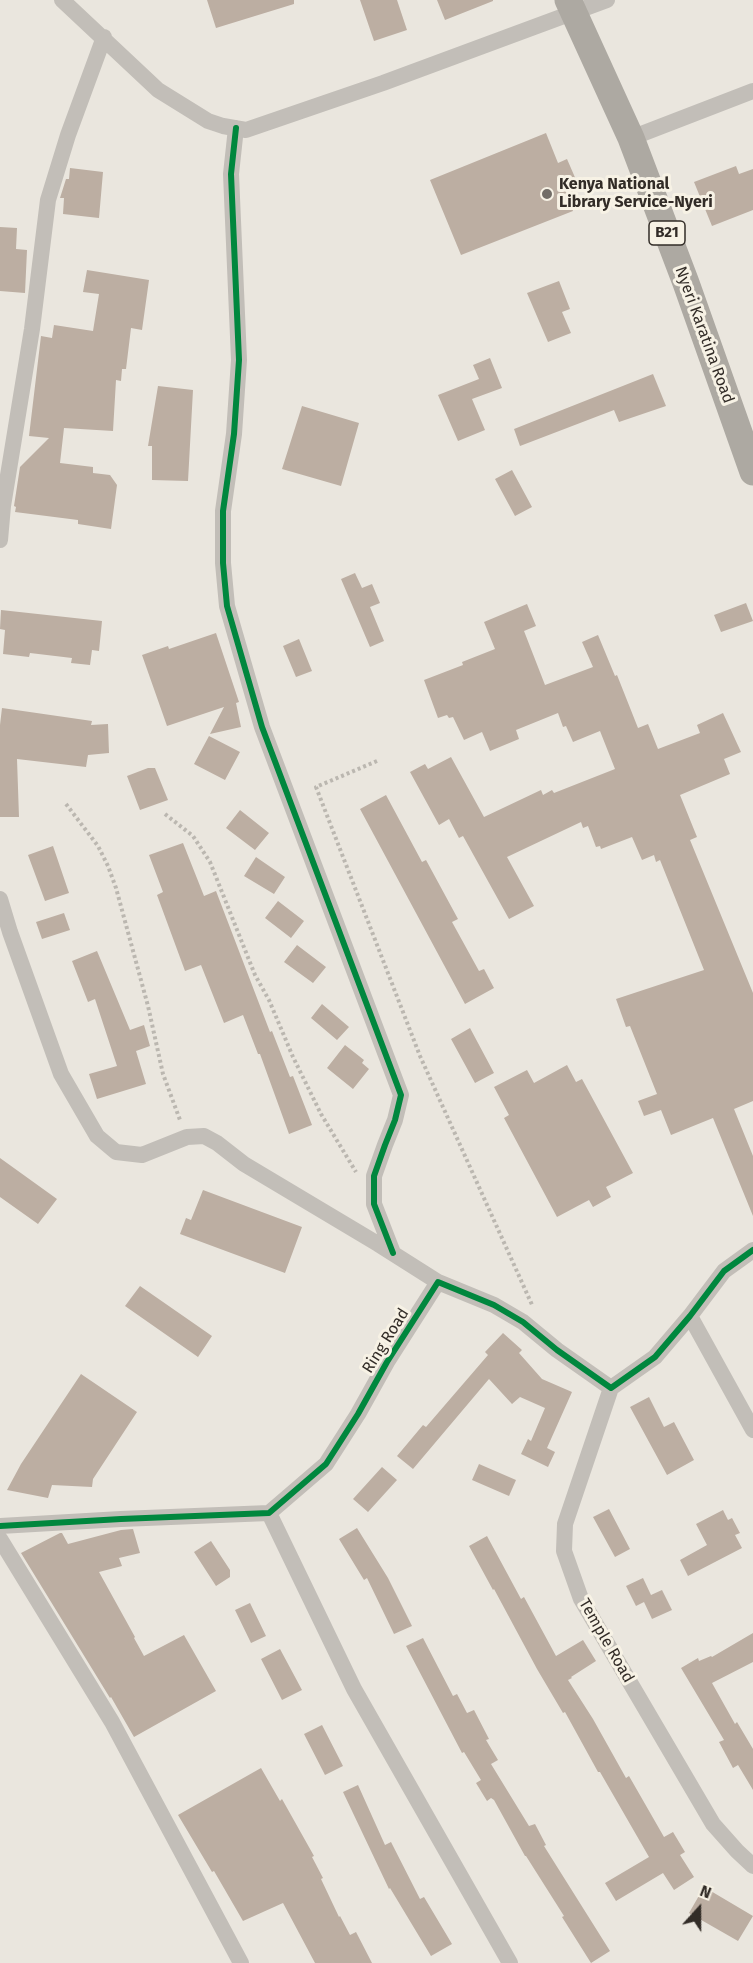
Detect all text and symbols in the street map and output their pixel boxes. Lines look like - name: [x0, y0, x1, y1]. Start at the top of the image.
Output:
- place label: Kenya National Library Service-Nyeri: [559, 175, 713, 213]
- marker: Kenya National Library Service-Nyeri: [540, 187, 554, 201]
- road number: B21: [649, 221, 685, 245]
- street label: Nyeri Karatina Road: [670, 264, 738, 406]
- street label: Ring Road: [359, 1305, 413, 1377]
- street label: Temple Road: [574, 1596, 638, 1686]
- north arrow: [669, 1879, 729, 1939]
- text: N: [697, 1881, 714, 1902]

